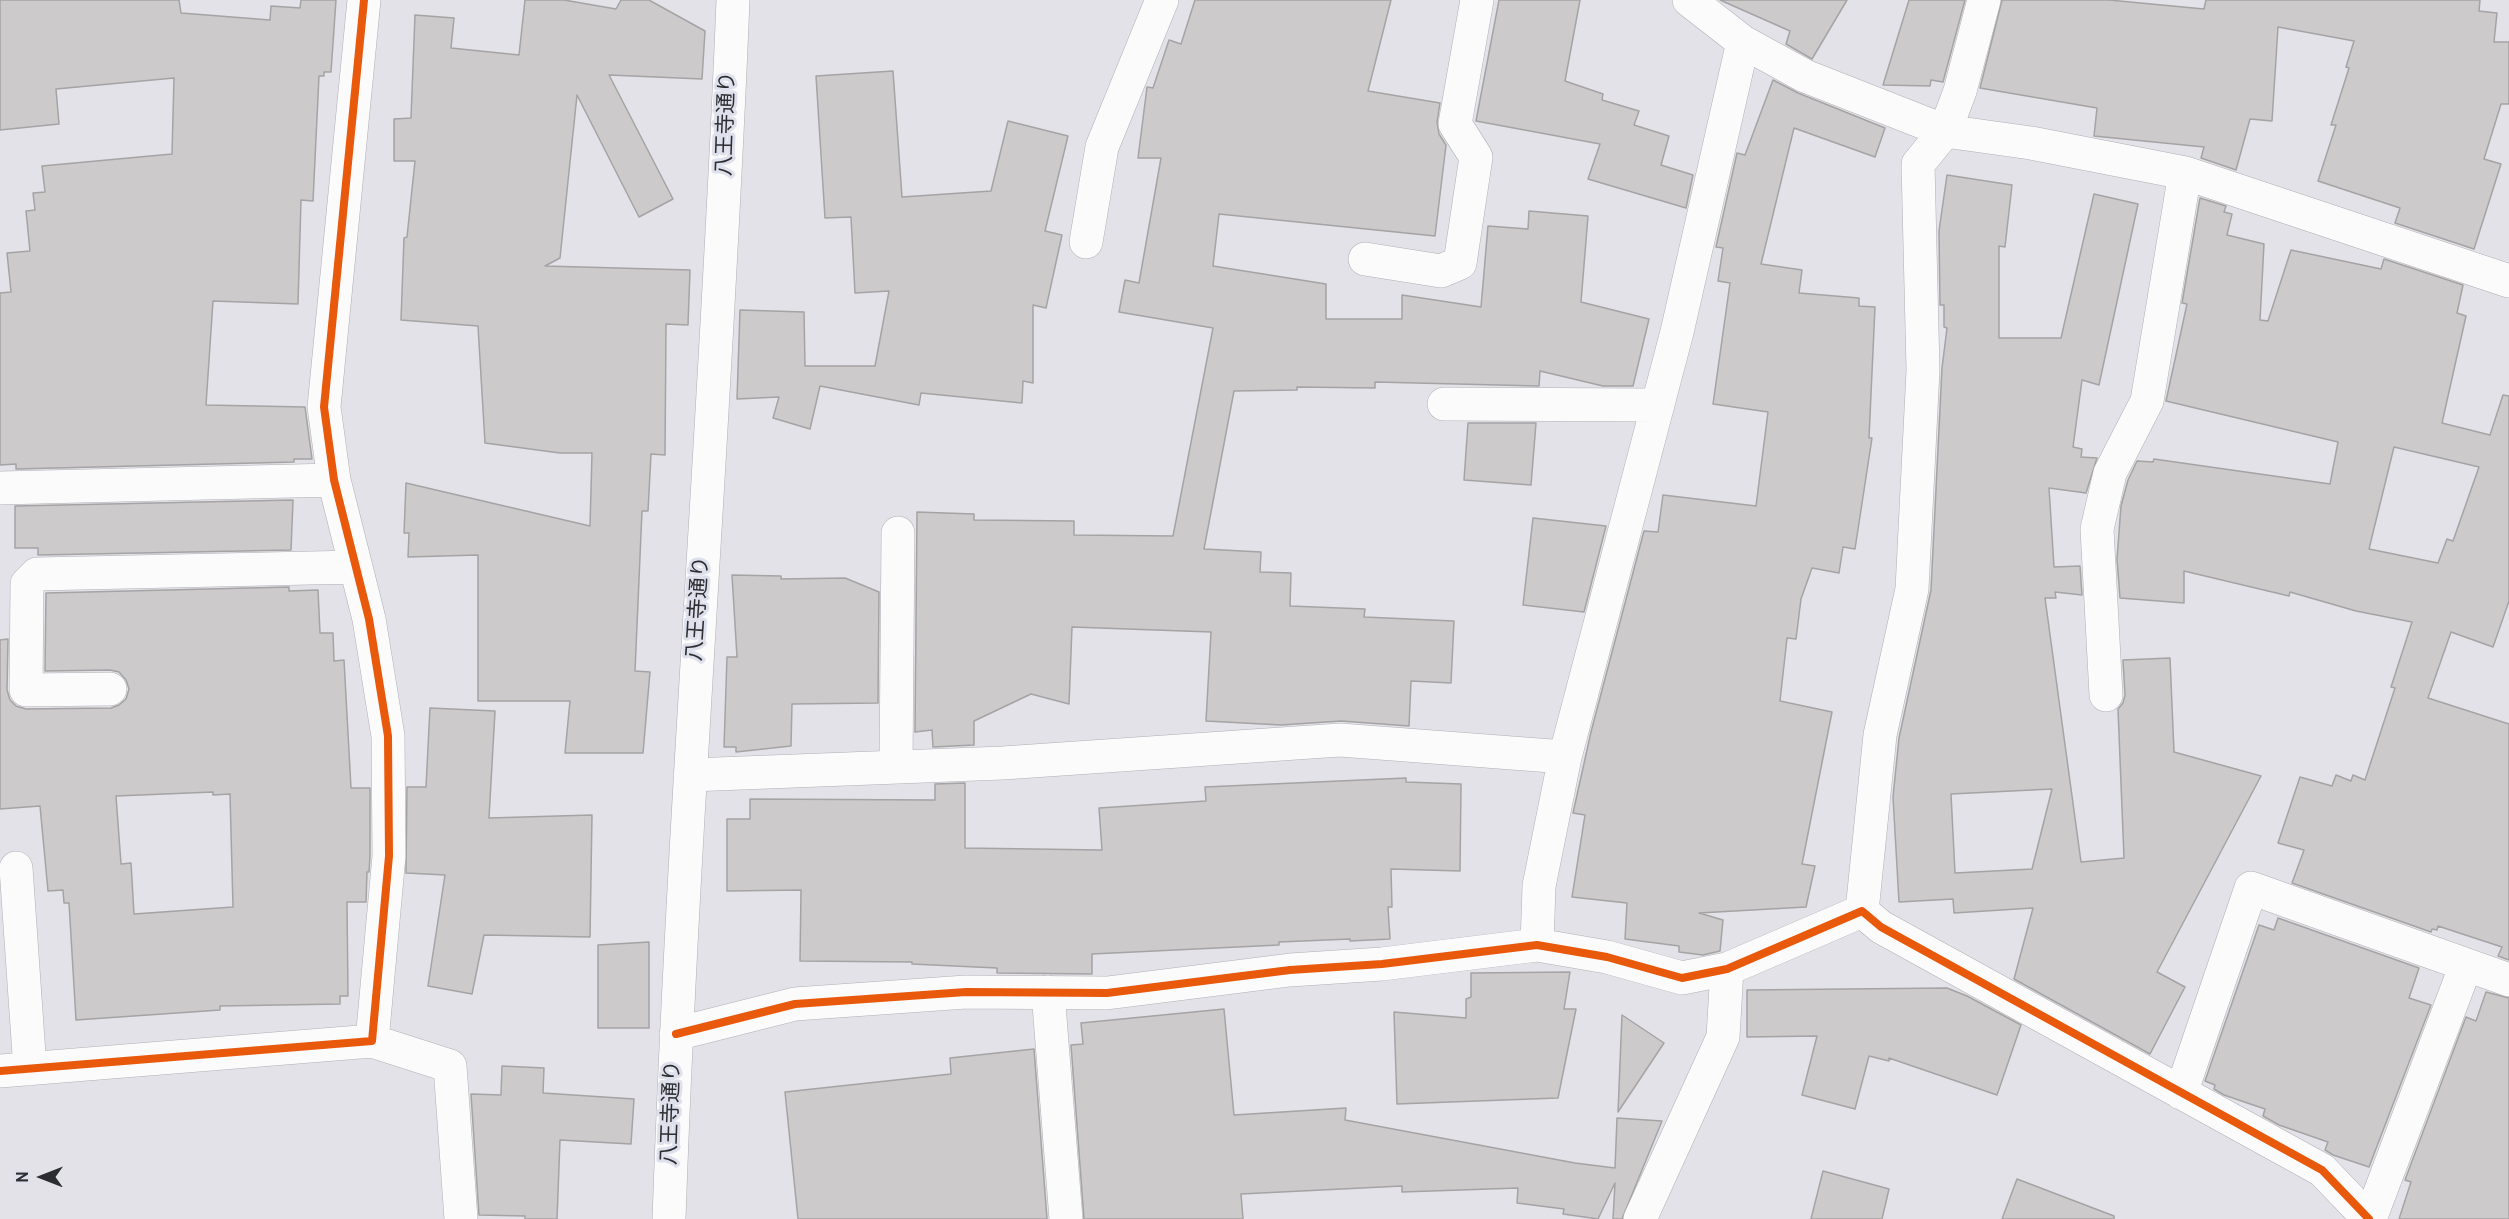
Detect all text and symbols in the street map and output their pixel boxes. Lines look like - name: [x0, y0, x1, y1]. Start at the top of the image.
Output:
- street label: 八王寺通り: [714, 71, 742, 177]
- street label: 八王寺通り: [684, 556, 716, 662]
- street label: 八王寺通り: [659, 1060, 687, 1166]
- north arrow: [12, 1147, 72, 1207]
- text: N: [14, 1171, 34, 1183]

